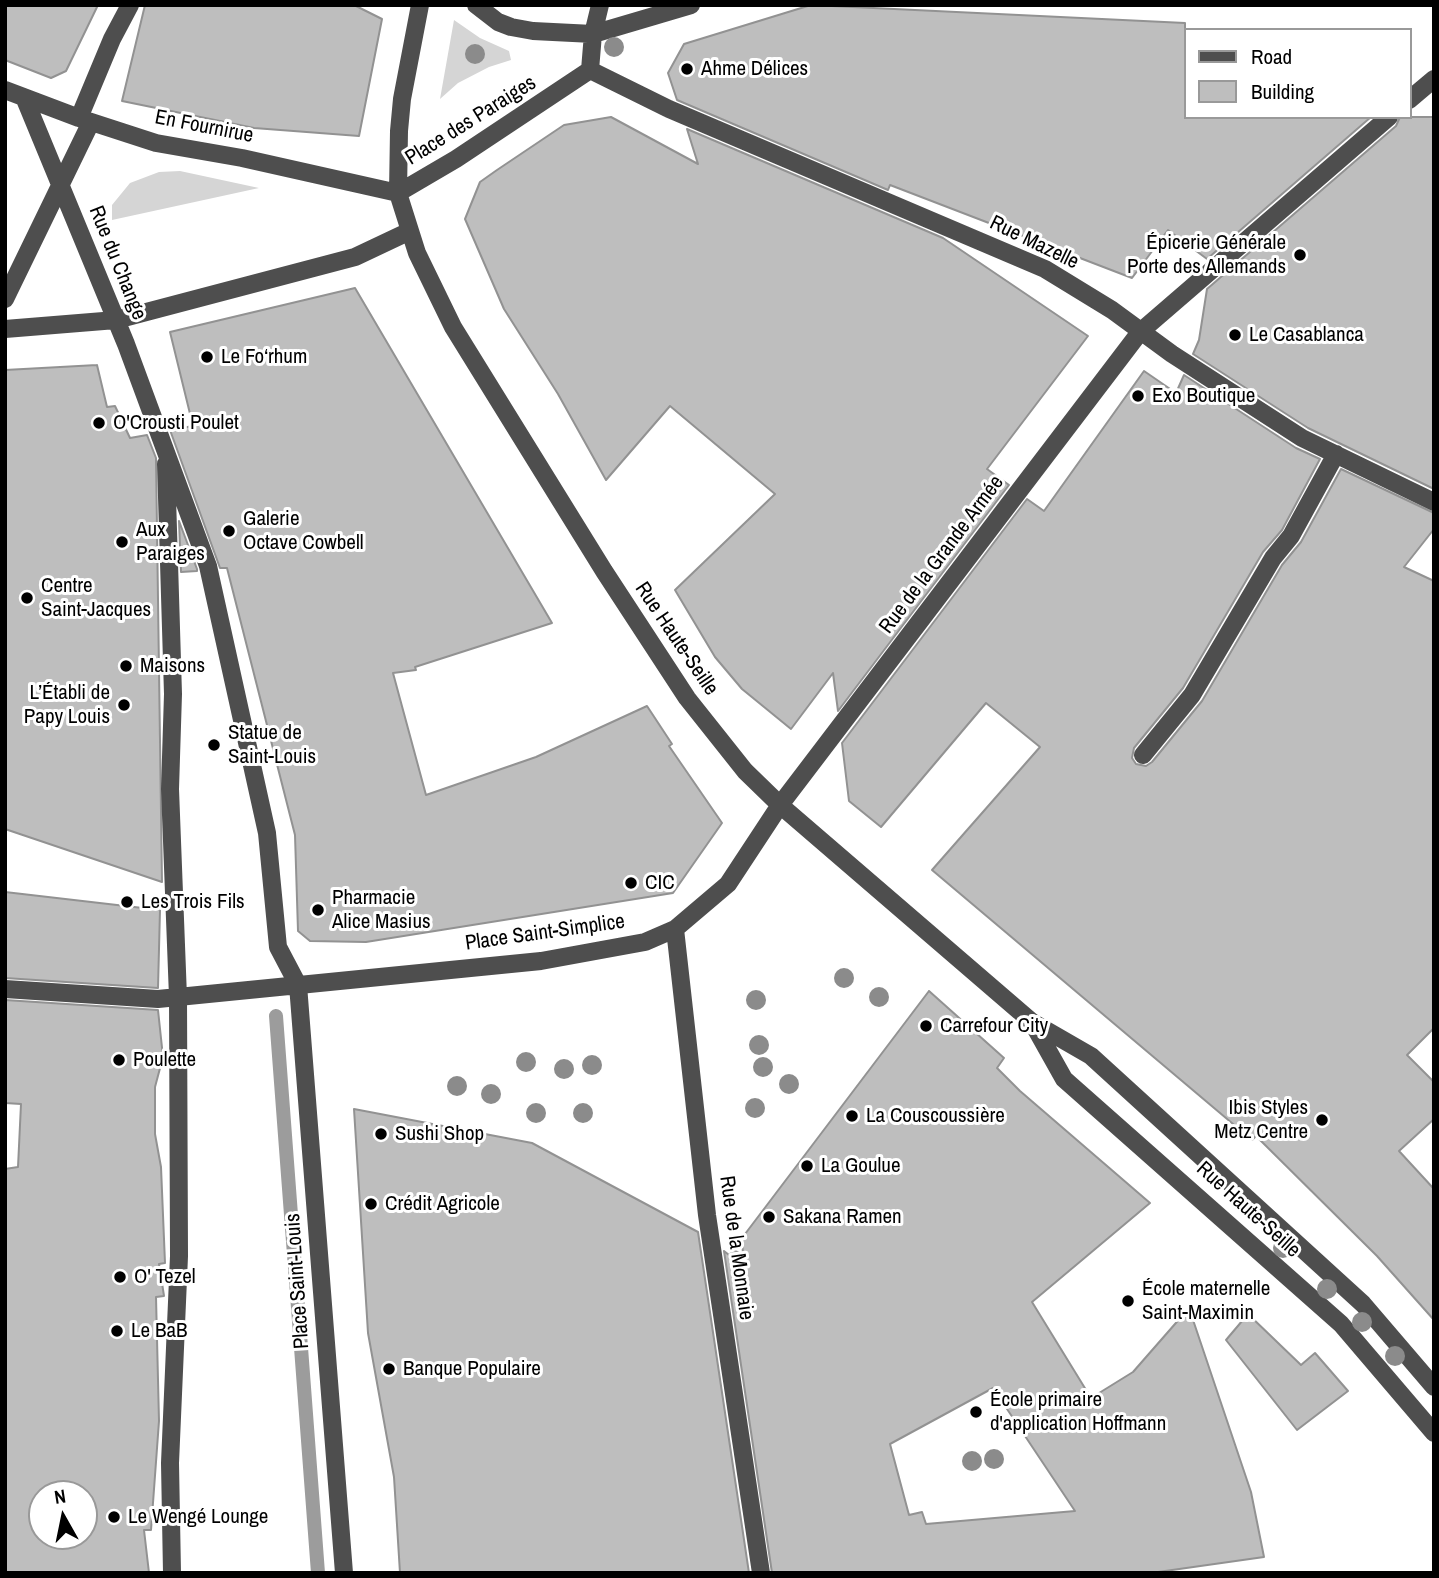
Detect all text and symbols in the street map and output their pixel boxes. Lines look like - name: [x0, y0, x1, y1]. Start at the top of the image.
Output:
- legend: [1184, 28, 1411, 119]
- text: Road: [1251, 42, 1292, 71]
- place label: Ahme Délices: [701, 56, 808, 82]
- marker: Ahme Délices: [679, 61, 695, 77]
- street label: Place des Paraiges: [401, 71, 541, 171]
- text: Building: [1251, 77, 1314, 106]
- street label: En Fournirue: [153, 105, 255, 149]
- street label: Rue du Change: [83, 202, 151, 324]
- street label: Rue Mazelle: [985, 211, 1083, 275]
- place label: Épicerie Générale Porte des Allemands: [1127, 230, 1286, 280]
- marker: Épicerie Générale Porte des Allemands: [1292, 247, 1308, 263]
- place label: Le Casablanca: [1249, 322, 1364, 348]
- marker: Le Casablanca: [1227, 327, 1243, 343]
- place label: Le Fo‘rhum: [221, 344, 307, 370]
- marker: Le Fo‘rhum: [199, 349, 215, 365]
- place label: Exo Boutique: [1152, 383, 1255, 409]
- marker: Exo Boutique: [1130, 388, 1146, 404]
- place label: O'Crousti Poulet: [113, 410, 239, 436]
- marker: O'Crousti Poulet: [91, 415, 107, 431]
- street label: Rue de la Grande Armée: [874, 471, 1010, 639]
- place label: Galerie Octave Cowbell: [243, 506, 364, 556]
- place label: Aux Paraiges: [136, 517, 205, 567]
- marker: Galerie Octave Cowbell: [221, 523, 237, 539]
- marker: Aux Paraiges: [114, 534, 130, 550]
- place label: Centre Saint-Jacques: [41, 573, 151, 623]
- street label: Rue Haute-Seille: [629, 578, 723, 700]
- marker: Centre Saint-Jacques: [19, 590, 35, 606]
- place label: Maisons: [140, 653, 205, 679]
- marker: Maisons: [118, 658, 134, 674]
- place label: L’Établi de Papy Louis: [24, 680, 110, 730]
- marker: L’Établi de Papy Louis: [116, 697, 132, 713]
- place label: Statue de Saint-Louis: [228, 720, 316, 770]
- marker: Statue de Saint-Louis: [206, 737, 222, 753]
- place label: CIC: [645, 870, 675, 896]
- marker: CIC: [623, 875, 639, 891]
- place label: Pharmacie Alice Masius: [332, 885, 431, 935]
- place label: Les Trois Fils: [141, 889, 245, 915]
- marker: Les Trois Fils: [119, 894, 135, 910]
- marker: Pharmacie Alice Masius: [310, 902, 326, 918]
- street label: Place Saint-Simplice: [464, 909, 626, 957]
- place label: Carrefour City: [940, 1013, 1048, 1039]
- marker: Carrefour City: [918, 1018, 934, 1034]
- place label: Poulette: [133, 1047, 196, 1073]
- marker: Poulette: [111, 1052, 127, 1068]
- place label: Ibis Styles Metz Centre: [1214, 1095, 1308, 1145]
- place label: La Couscoussière: [866, 1103, 1005, 1129]
- marker: La Couscoussière: [844, 1108, 860, 1124]
- marker: Ibis Styles Metz Centre: [1314, 1112, 1330, 1128]
- place label: Sushi Shop: [395, 1121, 484, 1147]
- marker: Sushi Shop: [373, 1126, 389, 1142]
- place label: La Goulue: [821, 1153, 900, 1179]
- street label: Rue Haute-Seille: [1191, 1157, 1305, 1263]
- marker: La Goulue: [799, 1158, 815, 1174]
- street label: Rue de la Monnaie: [713, 1174, 759, 1322]
- place label: Crédit Agricole: [385, 1191, 500, 1217]
- marker: Crédit Agricole: [363, 1196, 379, 1212]
- place label: Sakana Ramen: [783, 1204, 902, 1230]
- marker: Sakana Ramen: [761, 1209, 777, 1225]
- street label: Place Saint-Louis: [281, 1212, 315, 1350]
- place label: O' Tezel: [134, 1264, 196, 1290]
- marker: O' Tezel: [112, 1269, 128, 1285]
- place label: École maternelle Saint-Maximin: [1142, 1276, 1270, 1326]
- marker: École maternelle Saint-Maximin: [1120, 1293, 1136, 1309]
- place label: Le BaB: [131, 1318, 187, 1344]
- marker: Le BaB: [109, 1323, 125, 1339]
- place label: Banque Populaire: [403, 1356, 541, 1382]
- marker: Banque Populaire: [381, 1361, 397, 1377]
- place label: École primaire d'application Hoffmann: [990, 1387, 1166, 1437]
- marker: École primaire d'application Hoffmann: [968, 1404, 984, 1420]
- north arrow: [28, 1480, 98, 1550]
- text: N: [52, 1483, 68, 1510]
- place label: Le Wengé Lounge: [128, 1504, 268, 1530]
- marker: Le Wengé Lounge: [106, 1509, 122, 1525]

